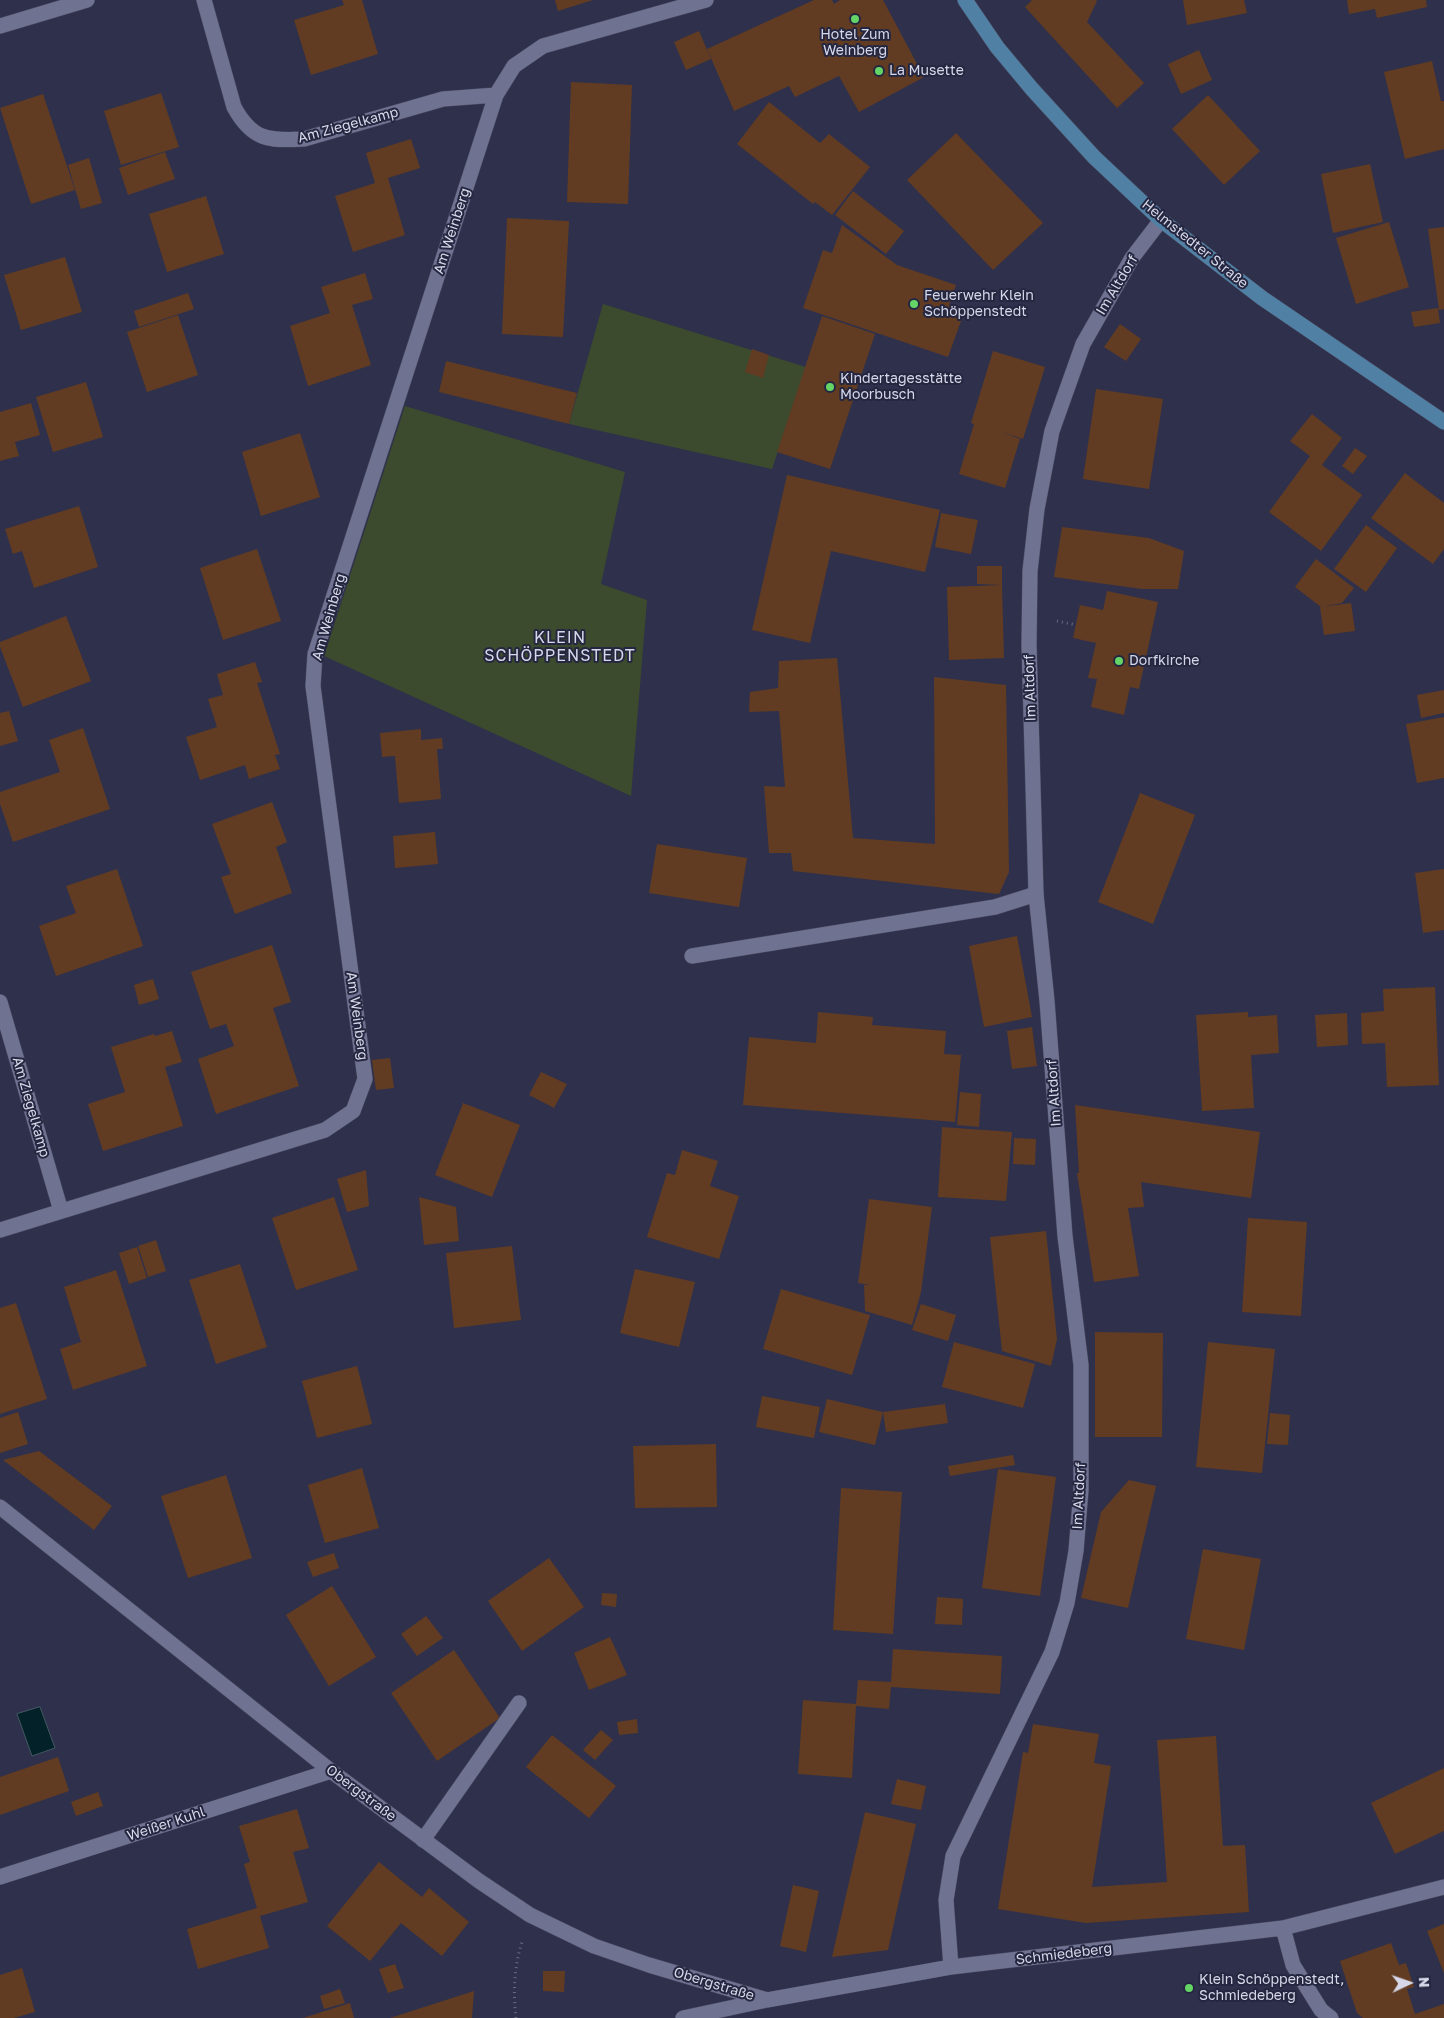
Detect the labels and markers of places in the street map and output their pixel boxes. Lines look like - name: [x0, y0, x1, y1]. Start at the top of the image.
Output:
- marker: Hotel Zum Weinberg: [849, 13, 861, 25]
- place label: Hotel Zum Weinberg: [820, 27, 890, 59]
- place label: La Musette: [889, 63, 964, 79]
- marker: La Musette: [873, 65, 885, 77]
- place label: Feuerwehr Klein Schöppenstedt: [924, 288, 1034, 321]
- marker: Feuerwehr Klein Schöppenstedt: [908, 298, 920, 310]
- place label: Kindertagesstätte Moorbusch: [840, 371, 962, 404]
- marker: Kindertagesstätte Moorbusch: [824, 381, 836, 393]
- place label: Dorfkirche: [1129, 653, 1199, 669]
- marker: Dorfkirche: [1113, 655, 1125, 667]
- place label: Klein Schöppenstedt, Schmiedeberg: [1199, 1972, 1344, 2004]
- marker: Klein Schöppenstedt, Schmiedeberg: [1183, 1982, 1195, 1994]

